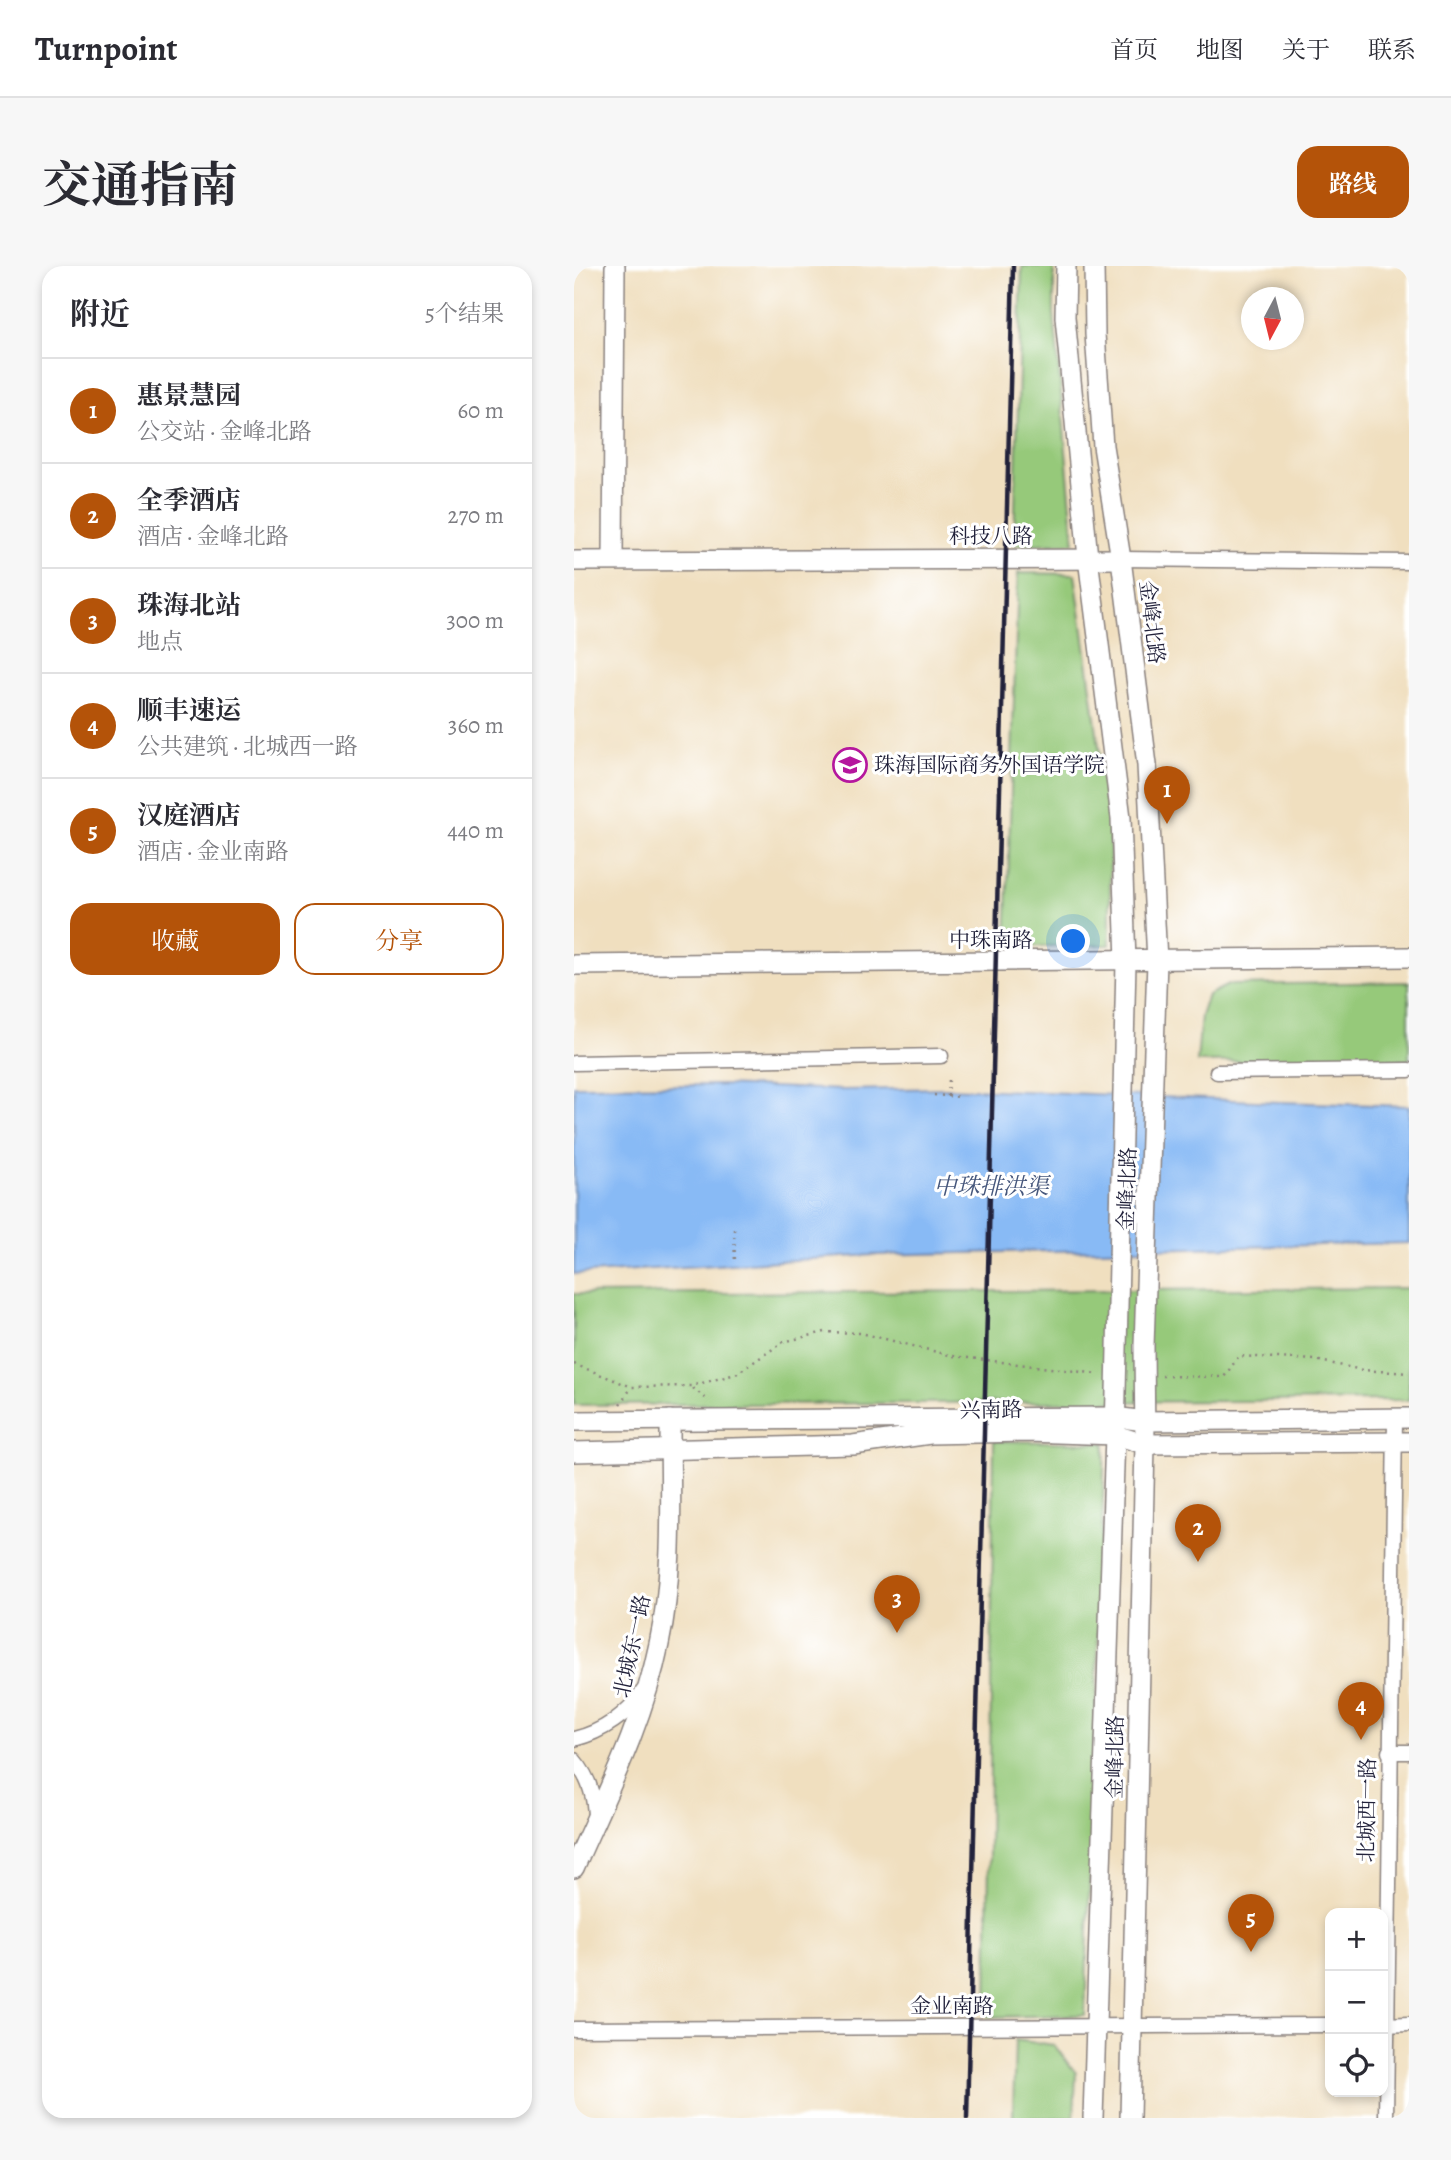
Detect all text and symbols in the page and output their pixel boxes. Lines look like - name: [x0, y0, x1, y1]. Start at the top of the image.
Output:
- text: Turnpoint: [35, 26, 177, 71]
- text: 首页: [1110, 34, 1158, 66]
- text: 地图: [1196, 34, 1244, 66]
- text: 关于: [1282, 34, 1330, 66]
- text: 联系: [1368, 34, 1416, 66]
- button: 路线: [1297, 146, 1409, 218]
- text: 交通指南: [42, 152, 238, 219]
- north arrow: [1241, 287, 1304, 350]
- text: 附近: [70, 294, 130, 334]
- text: 5个结果: [425, 298, 504, 329]
- text: 惠景慧园: [137, 378, 241, 413]
- text: 1: [89, 395, 97, 426]
- text: 60 m: [457, 395, 504, 426]
- text: 公交站 · 金峰北路: [137, 416, 312, 447]
- text: 全季酒店: [137, 483, 241, 518]
- text: 2: [87, 500, 99, 531]
- text: 270 m: [447, 500, 504, 531]
- text: 酒店 · 金峰北路: [137, 521, 289, 552]
- street label: 科技八路: [949, 522, 1033, 550]
- street label: 金峰北路: [1133, 579, 1171, 665]
- text: 珠海北站: [137, 588, 241, 623]
- text: 3: [88, 605, 98, 636]
- text: 300 m: [446, 605, 504, 636]
- text: 地点: [137, 626, 183, 657]
- text: 顺丰速运: [137, 693, 241, 728]
- text: 4: [88, 710, 98, 741]
- text: 360 m: [448, 710, 504, 741]
- text: 公共建筑 · 北城西一路: [137, 731, 358, 762]
- school or university icon: 珠海国际商务外国语学院: [831, 746, 869, 784]
- place label: 珠海国际商务外国语学院: [874, 751, 1105, 779]
- pin: 1: [1144, 766, 1190, 824]
- text: 汉庭酒店: [137, 798, 241, 833]
- text: 5: [88, 815, 98, 846]
- text: 440 m: [447, 815, 504, 846]
- text: 酒店 · 金业南路: [137, 836, 289, 867]
- button: 收藏: [70, 903, 280, 975]
- button: 分享: [294, 903, 504, 975]
- your location: [1056, 924, 1090, 958]
- street label: 中珠南路: [949, 926, 1033, 954]
- street label: 金峰北路: [1112, 1147, 1142, 1231]
- water label: 中珠排洪渠: [934, 1171, 1052, 1202]
- street label: 兴南路: [959, 1395, 1023, 1425]
- pin: 2: [1175, 1504, 1221, 1562]
- pin: 3: [874, 1575, 920, 1633]
- street label: 北城东一路: [607, 1592, 657, 1700]
- pin: 4: [1338, 1682, 1384, 1740]
- street label: 金峰北路: [1100, 1715, 1130, 1799]
- street label: 北城西一路: [1352, 1757, 1382, 1863]
- pin: 5: [1228, 1894, 1274, 1952]
- map controls: [1325, 1908, 1388, 2097]
- button: +: [1325, 1908, 1388, 1971]
- button: −: [1325, 1971, 1388, 2034]
- street label: 金业南路: [910, 1992, 994, 2020]
- button: locate: [1325, 2034, 1388, 2097]

